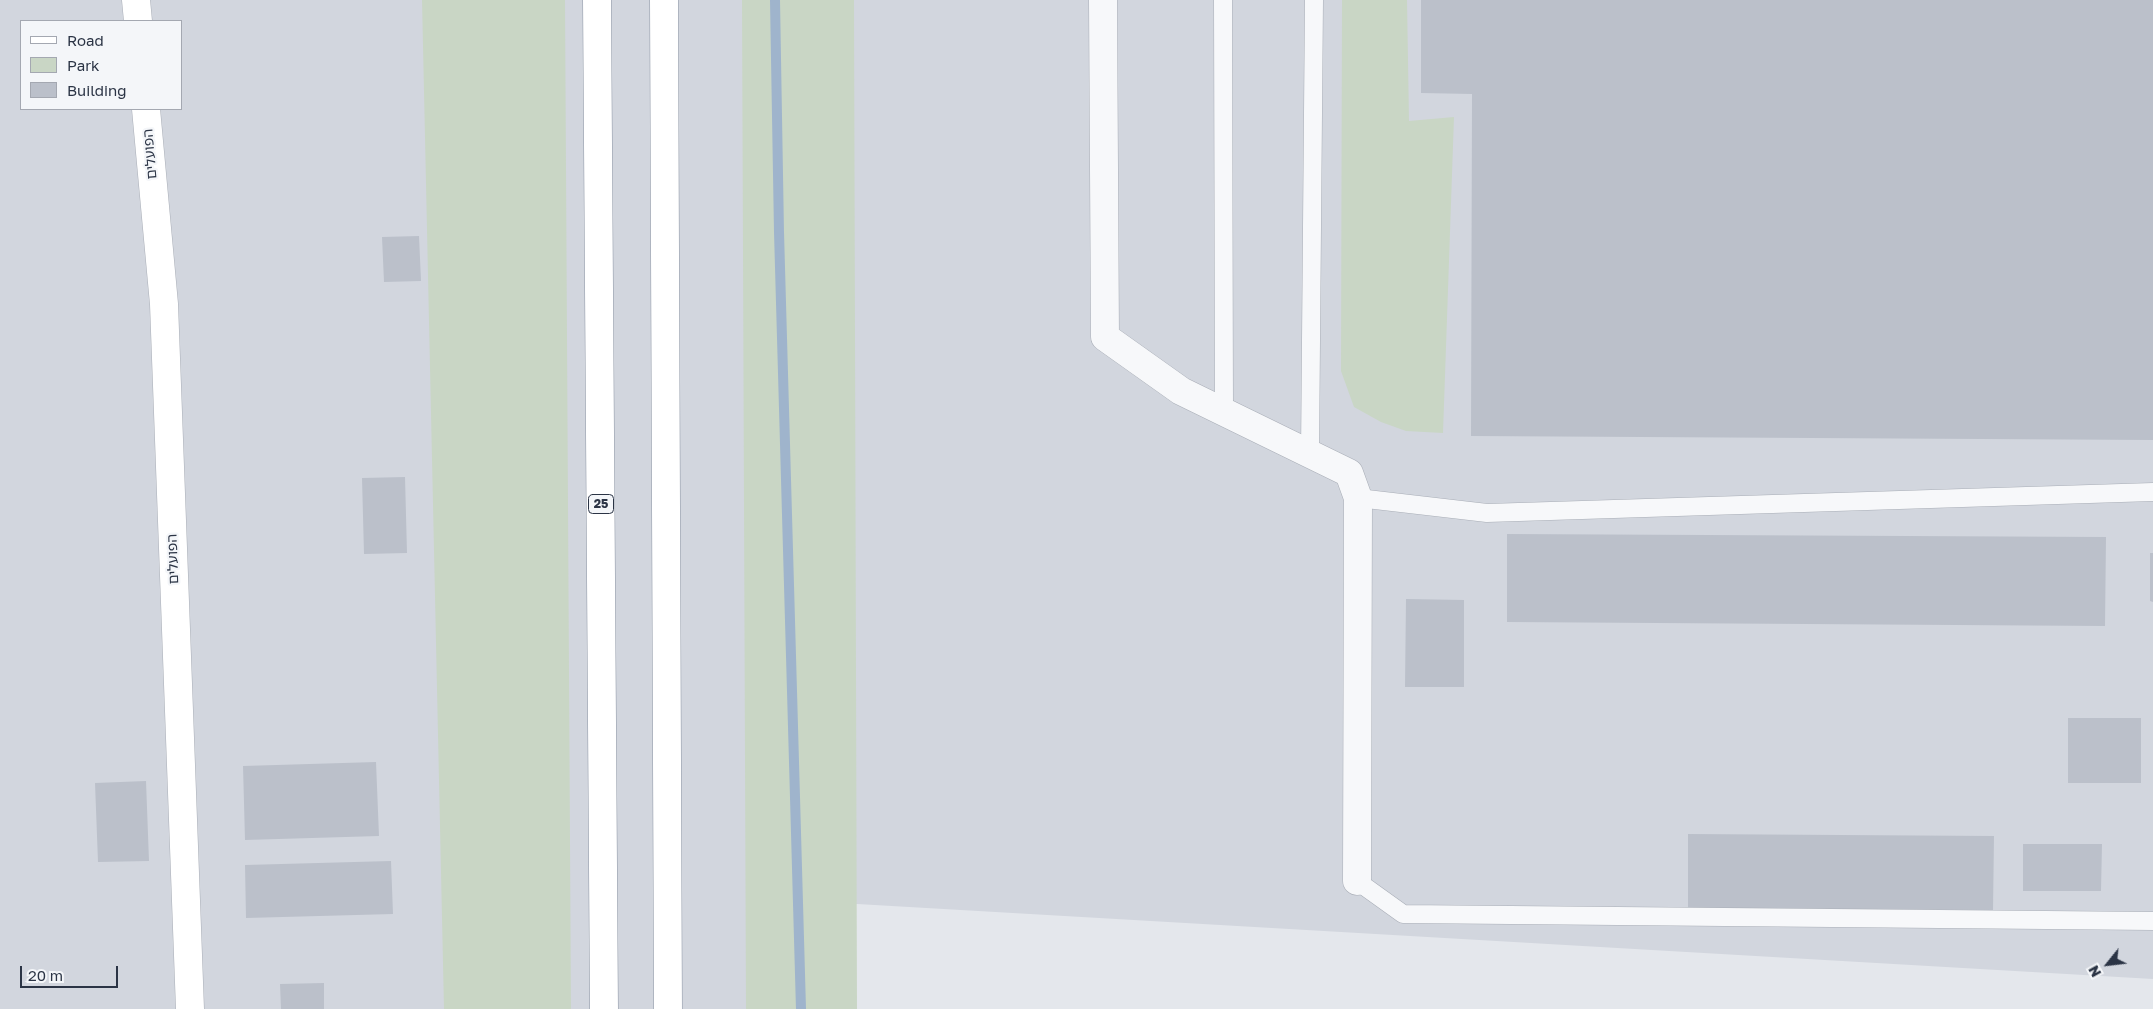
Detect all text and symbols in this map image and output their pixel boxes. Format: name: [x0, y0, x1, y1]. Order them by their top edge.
legend: [20, 20, 182, 110]
text: Road: [67, 31, 104, 49]
text: Park: [67, 56, 99, 74]
text: Building: [67, 81, 127, 99]
street label: הפועלים: [139, 128, 161, 180]
road number: 25: [588, 494, 614, 514]
street label: הפועלים: [164, 534, 182, 584]
north arrow: [2083, 939, 2133, 989]
scale bar: [22, 956, 120, 988]
text: N: [2084, 963, 2104, 980]
text: 20 m: [28, 966, 63, 984]

